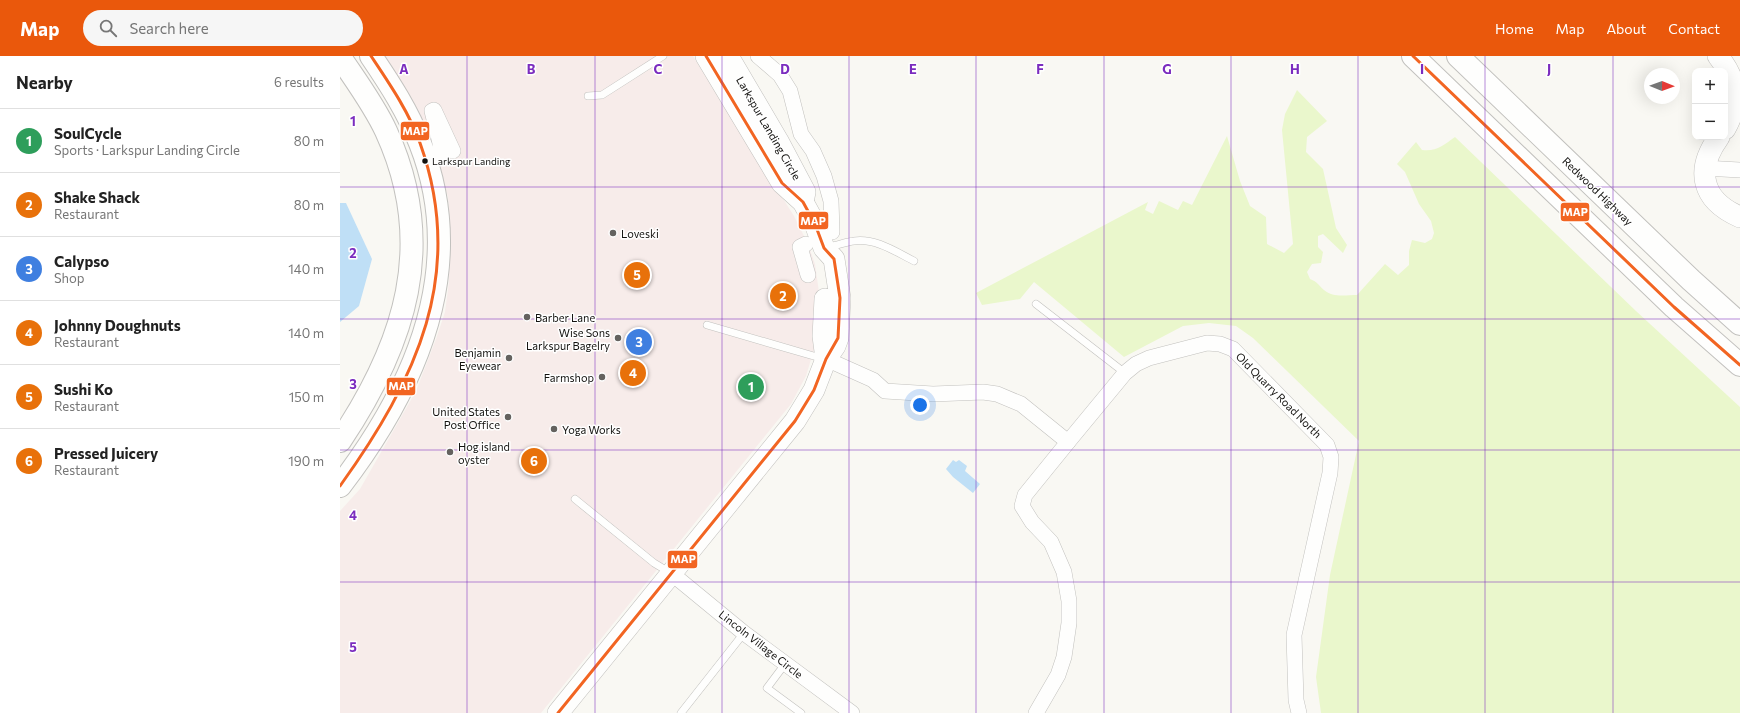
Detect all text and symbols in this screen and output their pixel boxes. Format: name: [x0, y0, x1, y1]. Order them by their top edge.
search box: [83, 10, 363, 46]
text: Map: [20, 17, 59, 40]
icon: search: [97, 17, 119, 39]
text: Search here: [129, 19, 209, 37]
text: Home: [1495, 20, 1534, 37]
text: Map: [1556, 20, 1584, 37]
text: About: [1606, 20, 1646, 37]
text: Contact: [1668, 20, 1720, 37]
text: A: [399, 61, 409, 77]
text: B: [527, 61, 536, 77]
text: C: [654, 61, 663, 77]
text: D: [780, 61, 790, 77]
text: E: [909, 61, 917, 77]
text: F: [1036, 61, 1044, 77]
text: G: [1162, 61, 1172, 77]
text: H: [1290, 61, 1300, 77]
text: I: [1420, 61, 1424, 77]
text: J: [1547, 61, 1551, 77]
north arrow: [1644, 68, 1680, 104]
map controls: [1692, 68, 1728, 140]
button: +: [1692, 68, 1728, 104]
text: Nearby: [16, 72, 73, 93]
text: 6 results: [274, 74, 324, 90]
street label: Larkspur Landing Circle: [734, 74, 804, 182]
button: −: [1692, 104, 1728, 140]
text: 1: [350, 113, 356, 129]
line badge: MAP: [400, 121, 430, 141]
text: SoulCycle: [54, 124, 122, 142]
text: MAP: [402, 124, 428, 137]
text: 1: [26, 133, 32, 149]
text: 80 m: [294, 133, 324, 149]
text: Sports · Larkspur Landing Circle: [54, 142, 240, 158]
street label: Redwood Highway: [1560, 154, 1636, 228]
place label: Larkspur Landing: [432, 155, 511, 167]
marker: Larkspur Landing: [420, 156, 430, 166]
text: Shake Shack: [54, 188, 140, 206]
text: 2: [25, 197, 33, 213]
text: 80 m: [294, 197, 324, 213]
line badge: MAP: [1560, 202, 1590, 222]
text: MAP: [1562, 205, 1588, 218]
text: Restaurant: [54, 206, 119, 222]
line badge: MAP: [798, 211, 829, 230]
text: MAP: [800, 214, 826, 227]
place label: Loveski: [621, 227, 659, 240]
marker: Loveski: [608, 228, 618, 238]
text: 2: [349, 245, 357, 261]
text: Calypso: [54, 252, 109, 270]
pin: 5: [624, 260, 650, 290]
text: 3: [25, 261, 33, 277]
text: 140 m: [288, 261, 324, 277]
text: Shop: [54, 270, 85, 286]
pin: 2: [770, 281, 796, 311]
place label: Barber Lane: [535, 311, 595, 324]
marker: Barber Lane: [522, 312, 532, 322]
text: Johnny Doughnuts: [54, 316, 181, 334]
text: 4: [25, 325, 33, 341]
text: 140 m: [288, 325, 324, 341]
place label: Wise Sons Larkspur Bagelry: [526, 326, 610, 352]
pin: 3: [626, 327, 652, 357]
marker: Wise Sons Larkspur Bagelry: [613, 333, 623, 343]
text: Restaurant: [54, 334, 119, 350]
place label: Benjamin Eyewear: [455, 346, 502, 372]
street label: Old Quarry Road North: [1234, 350, 1324, 440]
marker: Benjamin Eyewear: [504, 353, 514, 363]
pin: 4: [620, 358, 646, 388]
place label: Farmshop: [544, 371, 594, 384]
marker: Farmshop: [597, 372, 607, 382]
pin: 1: [738, 372, 764, 402]
text: 3: [349, 376, 357, 392]
line badge: MAP: [386, 377, 416, 396]
text: MAP: [388, 379, 414, 392]
text: Sushi Ko: [54, 380, 113, 398]
text: 5: [25, 389, 33, 405]
text: 150 m: [289, 389, 324, 405]
your location: [910, 395, 930, 415]
text: Restaurant: [54, 398, 119, 414]
place label: United States Post Office: [432, 405, 500, 431]
marker: United States Post Office: [503, 412, 513, 422]
place label: Yoga Works: [562, 423, 621, 436]
marker: Yoga Works: [549, 424, 559, 434]
place label: Hog island oyster: [458, 440, 510, 466]
text: Pressed Juicery: [54, 444, 158, 462]
pin: 6: [521, 446, 547, 476]
marker: Hog island oyster: [445, 447, 455, 457]
text: 6: [25, 453, 33, 469]
text: 190 m: [288, 453, 324, 469]
text: Restaurant: [54, 462, 119, 478]
text: 4: [349, 507, 357, 523]
line badge: MAP: [667, 550, 698, 569]
text: MAP: [670, 552, 696, 565]
street label: Lincoln Village Circle: [717, 607, 806, 681]
text: 5: [349, 639, 357, 655]

